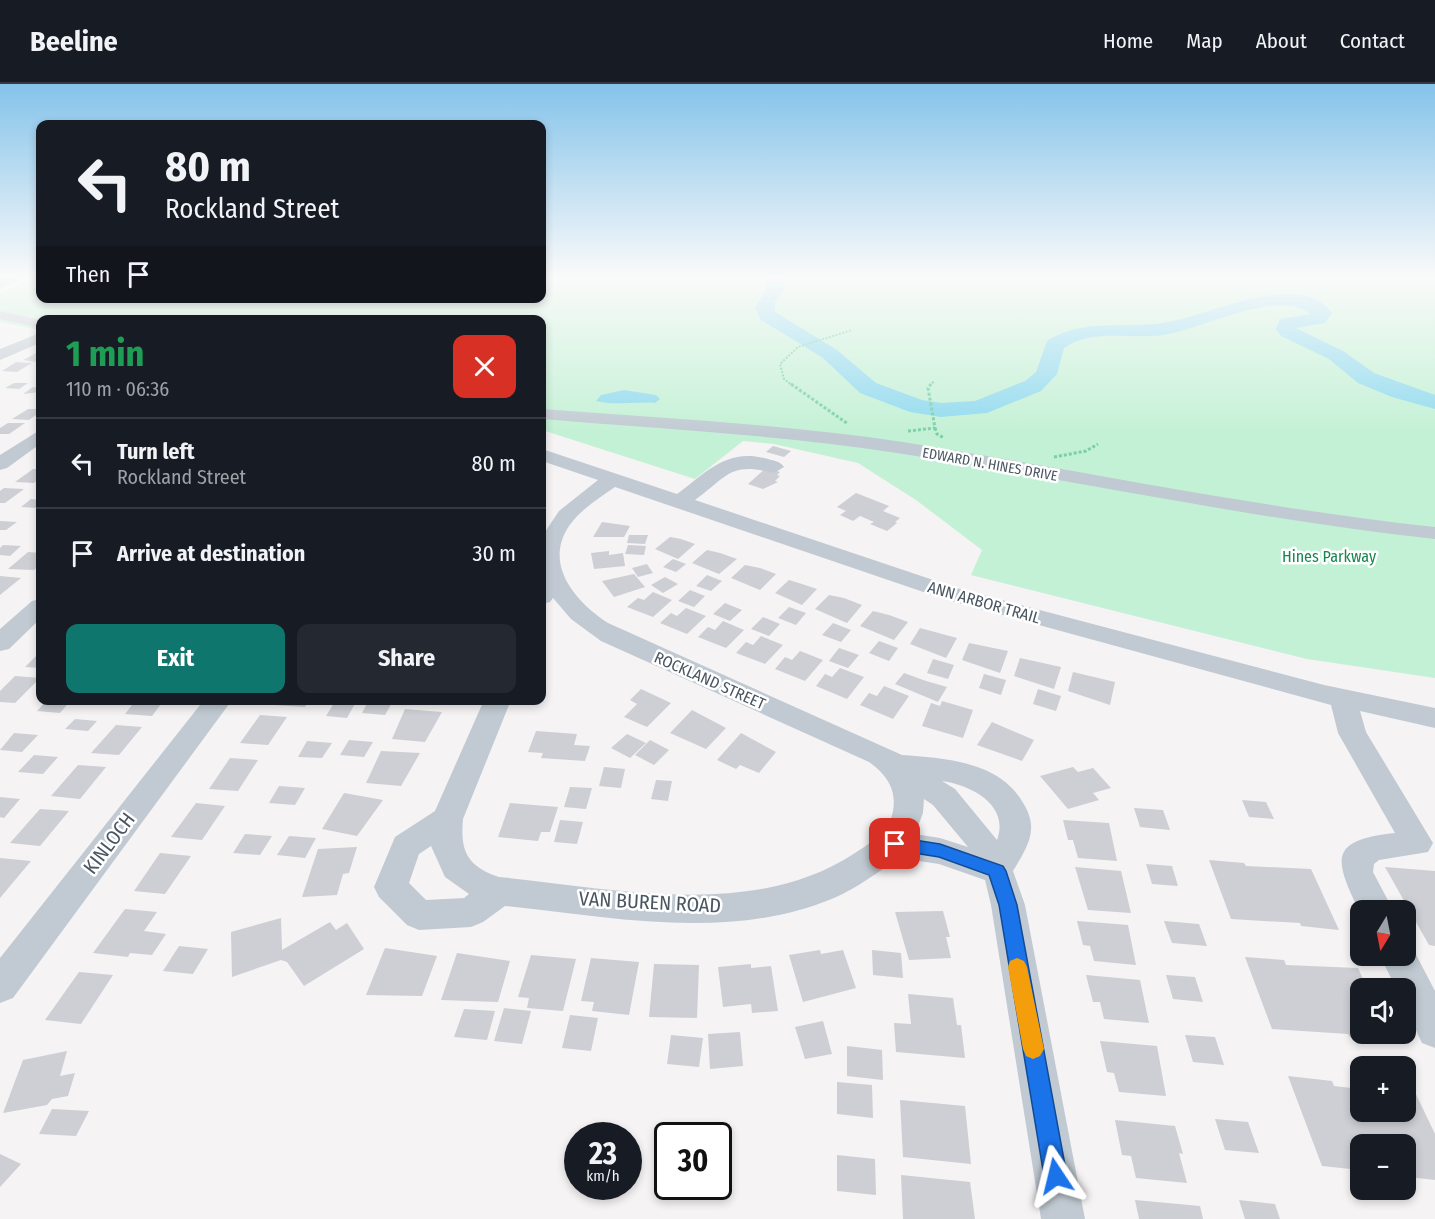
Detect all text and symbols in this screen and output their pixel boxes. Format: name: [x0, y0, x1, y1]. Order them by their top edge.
text: Beeline: [30, 25, 118, 58]
text: Home: [1103, 28, 1153, 54]
text: Map: [1186, 28, 1223, 54]
text: About: [1256, 28, 1307, 54]
text: Contact: [1340, 28, 1405, 54]
text: 80 m: [165, 142, 251, 192]
icon: left: [66, 144, 144, 222]
text: Rockland Street: [165, 193, 339, 225]
icon: arrive: [122, 258, 155, 291]
text: Then: [66, 261, 110, 288]
text: 1 min: [66, 332, 144, 376]
button: close: [453, 335, 516, 398]
text: 110 m · 06:36: [66, 377, 169, 401]
text: Turn left: [117, 438, 195, 465]
street label: EDWARD N. HINES DRIVE: [921, 444, 1059, 485]
icon: left: [66, 447, 99, 480]
text: 80 m: [471, 450, 516, 477]
text: Rockland Street: [117, 465, 246, 489]
icon: arrive: [66, 537, 99, 570]
text: Arrive at destination: [117, 540, 305, 567]
text: 30 m: [473, 540, 516, 567]
park label: Hines Parkway: [1282, 547, 1377, 566]
street label: ANN ARBOR TRAIL: [926, 577, 1042, 628]
button: Exit: [66, 624, 285, 693]
button: Share: [297, 624, 516, 693]
street label: ROCKLAND STREET: [651, 647, 769, 714]
street label: KINLOCH: [78, 808, 140, 878]
pin: [869, 818, 920, 869]
icon: arrive: [878, 827, 911, 860]
street label: VAN BUREN ROAD: [578, 886, 722, 918]
north arrow: [1350, 900, 1416, 966]
map controls: [1350, 900, 1416, 1200]
button: sound: [1350, 978, 1416, 1044]
button: +: [1350, 1056, 1416, 1122]
speed limit sign: 30: [654, 1122, 732, 1200]
button: −: [1350, 1134, 1416, 1200]
text: 23: [589, 1136, 617, 1172]
position arrow: [1024, 1144, 1088, 1208]
text: km/h: [586, 1167, 620, 1185]

